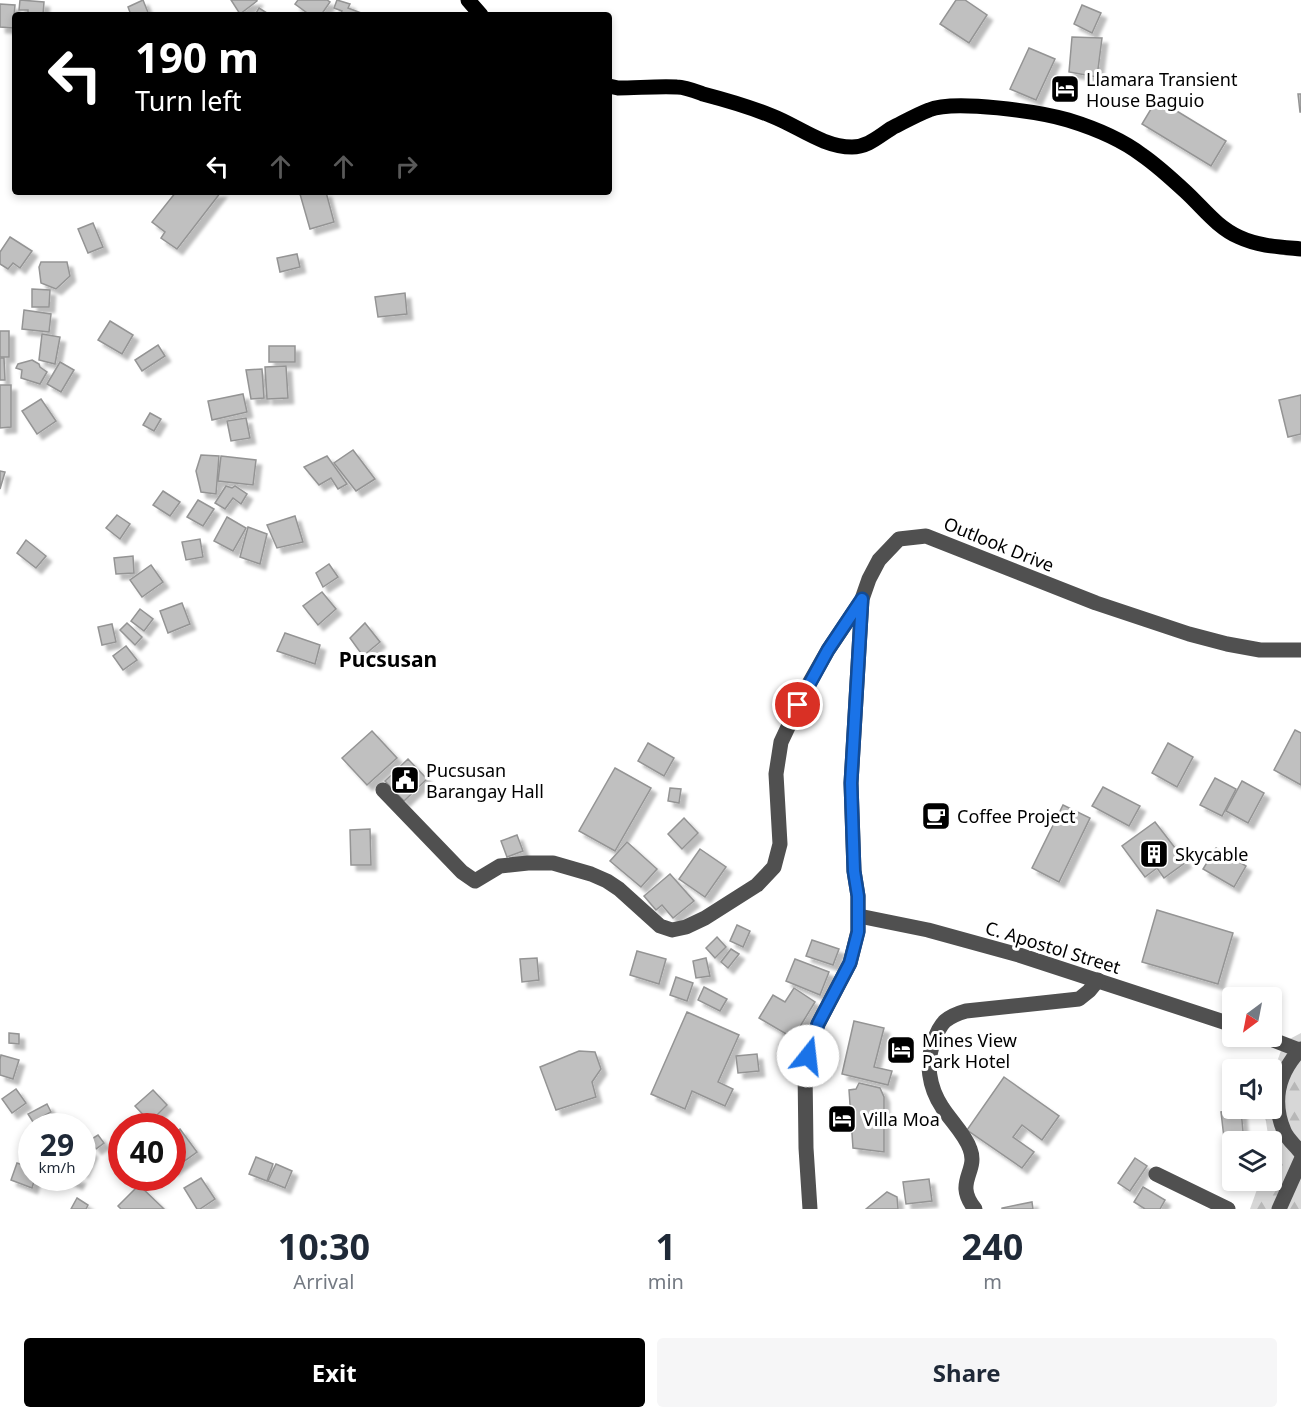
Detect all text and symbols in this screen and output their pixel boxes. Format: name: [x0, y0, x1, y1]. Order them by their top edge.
text: 190 m: [135, 28, 259, 85]
icon: left: [36, 36, 114, 114]
place label: Llamara Transient House Baguio: [1086, 67, 1238, 112]
hotel icon: Llamara Transient House Baguio: [1049, 73, 1081, 105]
text: Turn left: [135, 82, 241, 119]
icon: left: [201, 150, 234, 183]
icon: ahead: [264, 150, 297, 183]
icon: ahead: [327, 150, 360, 183]
icon: right: [390, 150, 423, 183]
street label: Outlook Drive: [940, 511, 1058, 577]
district label: Pucsusan: [339, 645, 437, 673]
pin: [772, 679, 823, 730]
icon: arrive: [781, 688, 814, 721]
place label: Pucsusan Barangay Hall: [426, 758, 544, 803]
public building icon: Pucsusan Barangay Hall: [389, 764, 421, 796]
cafe icon: Coffee Project: [920, 800, 952, 832]
place label: Coffee Project: [957, 804, 1076, 828]
building icon: Skycable: [1138, 838, 1170, 870]
place label: Skycable: [1175, 842, 1248, 866]
street label: C. Apostol Street: [983, 915, 1124, 979]
north arrow: [1222, 987, 1282, 1047]
map controls: [1222, 987, 1282, 1191]
position arrow: [776, 1024, 840, 1088]
place label: Mines View Park Hotel: [922, 1028, 1017, 1073]
hotel icon: Mines View Park Hotel: [885, 1034, 917, 1066]
button: sound: [1222, 1059, 1282, 1119]
hotel icon: Villa Moa: [826, 1103, 858, 1135]
place label: Villa Moa: [863, 1107, 940, 1131]
speed limit sign: 40: [108, 1113, 186, 1191]
text: 29: [40, 1124, 74, 1165]
button: layers: [1222, 1131, 1282, 1191]
text: km/h: [39, 1157, 75, 1177]
text: 10:30: [278, 1222, 370, 1271]
text: 1: [656, 1222, 676, 1271]
text: 240: [962, 1222, 1023, 1271]
text: Arrival: [293, 1268, 354, 1295]
text: min: [648, 1268, 684, 1295]
text: m: [983, 1268, 1002, 1295]
button: Exit: [24, 1338, 645, 1407]
button: Share: [657, 1338, 1277, 1407]

